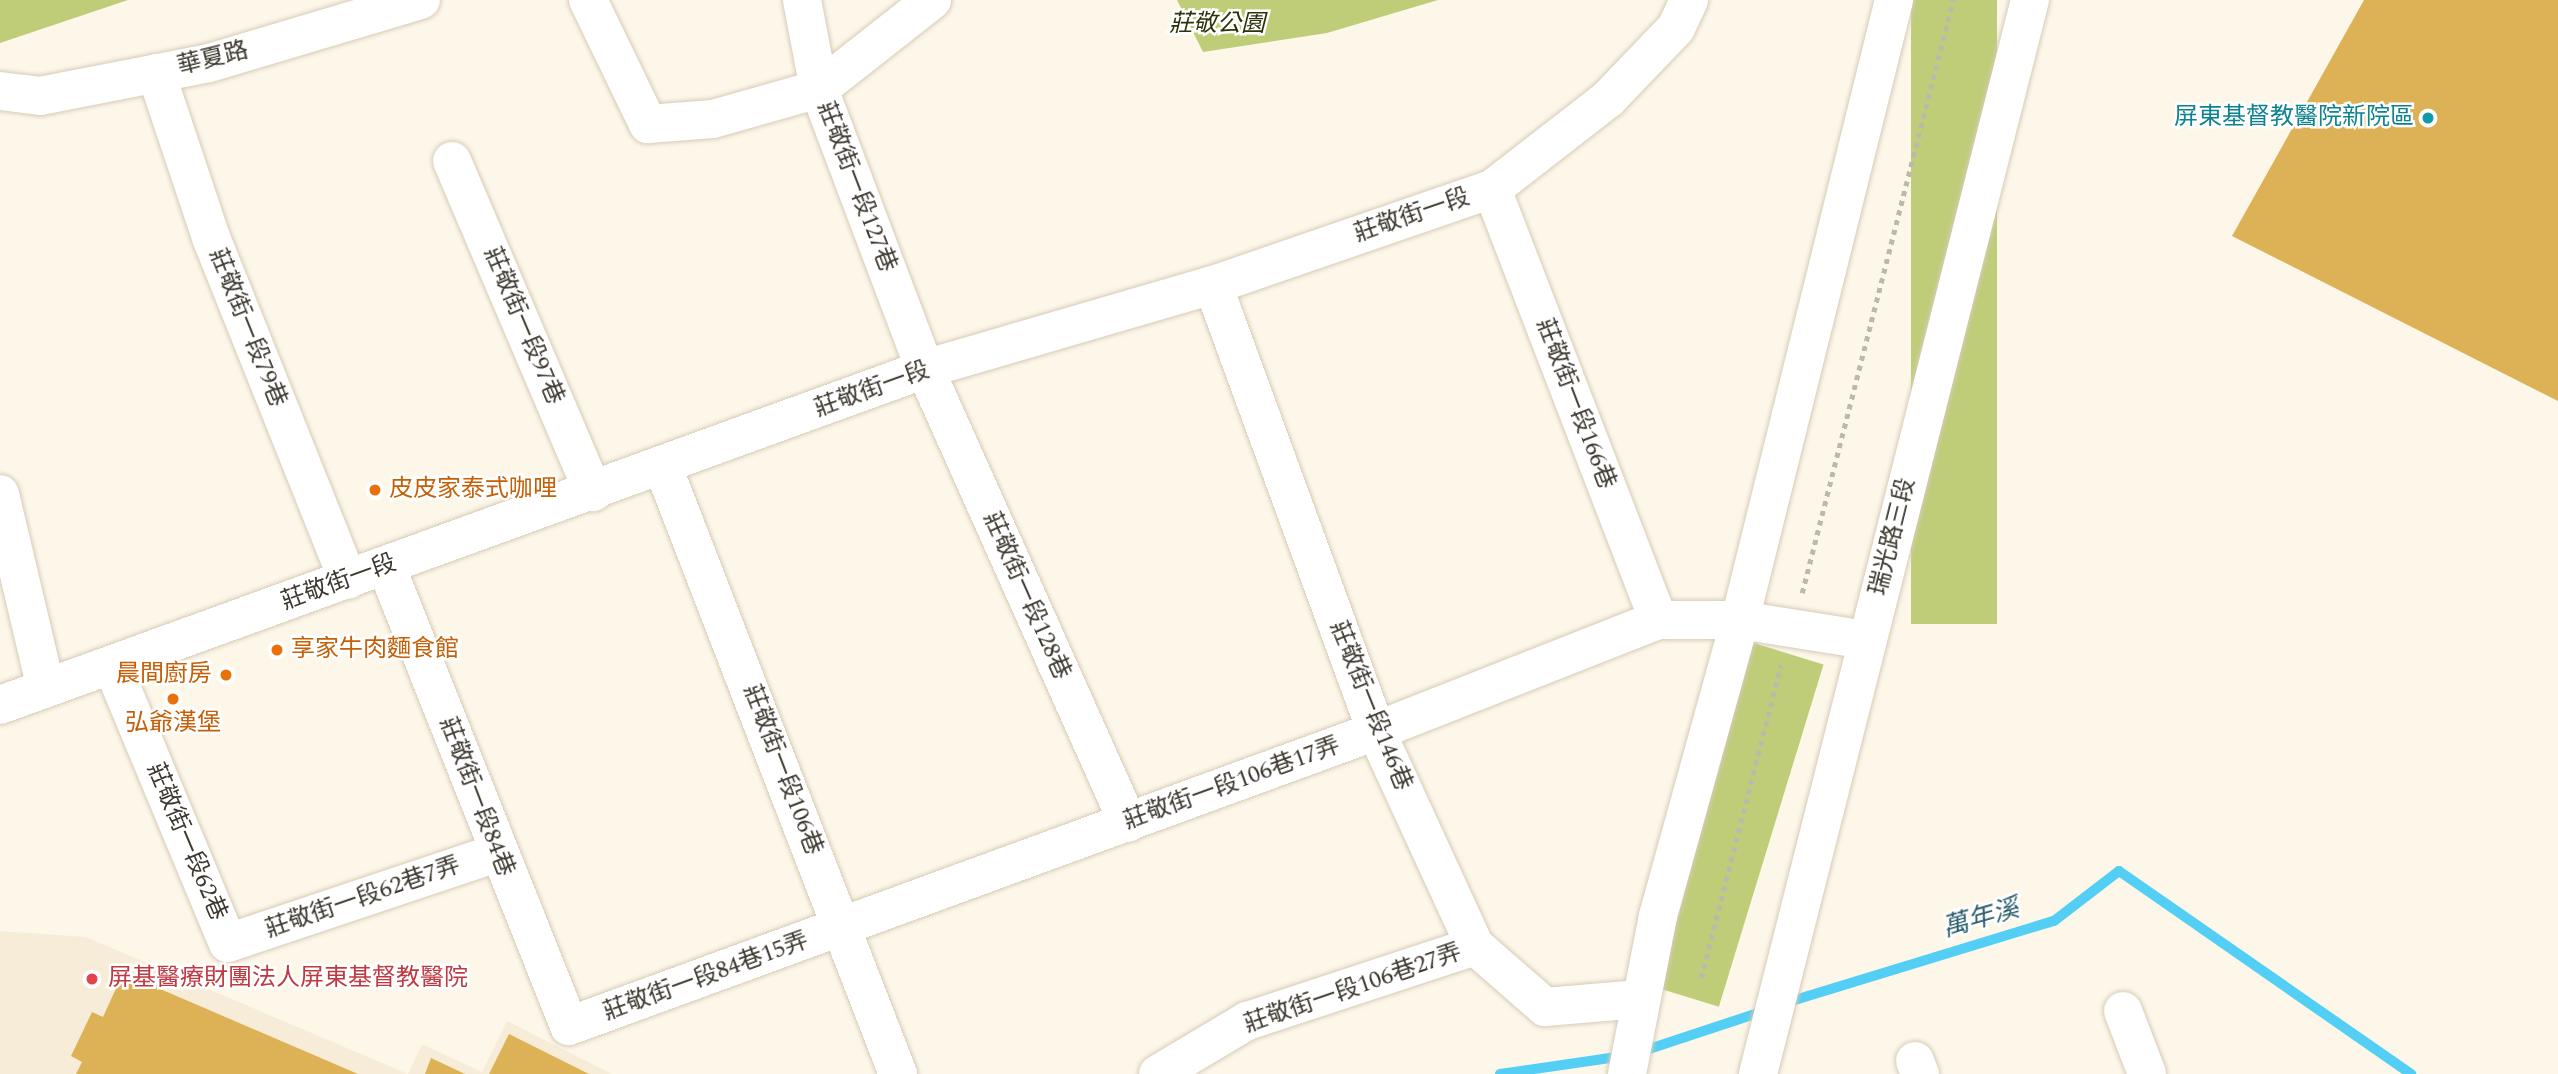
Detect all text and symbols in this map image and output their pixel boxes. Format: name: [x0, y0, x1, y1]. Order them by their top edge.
park label: 莊敬公園: [1169, 11, 1265, 39]
street label: 華夏路: [175, 36, 251, 82]
street label: 莊敬街一段127巷: [810, 98, 902, 276]
place label: 屏東基督教醫院新院區: [2174, 104, 2414, 132]
marker: 屏東基督教醫院新院區: [2420, 110, 2436, 126]
street label: 莊敬街一段: [1351, 183, 1473, 249]
street label: 莊敬街一段97巷: [477, 243, 569, 409]
street label: 莊敬街一段79巷: [202, 245, 292, 411]
street label: 莊敬街一段166巷: [1529, 315, 1621, 493]
street label: 莊敬街一段: [811, 356, 933, 424]
street label: 瑞光路三段: [1865, 475, 1921, 599]
place label: 皮皮家泰式咖哩: [389, 476, 557, 504]
marker: 皮皮家泰式咖哩: [367, 482, 383, 498]
street label: 莊敬街一段128巷: [976, 508, 1076, 684]
street label: 莊敬街一段: [278, 549, 400, 617]
street label: 莊敬街一段146巷: [1323, 617, 1417, 795]
place label: 享家牛肉麵食館: [291, 636, 459, 664]
marker: 享家牛肉麵食館: [269, 642, 285, 658]
place label: 晨間廚房: [116, 661, 212, 689]
marker: 晨間廚房: [218, 667, 234, 683]
street label: 莊敬街一段106巷: [736, 681, 828, 859]
marker: 弘爺漢堡: [165, 691, 181, 707]
place label: 弘爺漢堡: [125, 710, 221, 738]
street label: 莊敬街一段84巷: [432, 713, 520, 881]
street label: 莊敬街一段106巷17弄: [1120, 731, 1344, 837]
street label: 莊敬街一段62巷: [140, 759, 232, 925]
street label: 莊敬街一段62巷7弄: [262, 851, 464, 945]
water label: 萬年溪: [1939, 893, 2023, 945]
street label: 莊敬街一段84巷15弄: [600, 927, 812, 1027]
street label: 莊敬街一段106巷27弄: [1241, 938, 1465, 1040]
place label: 屏基醫療財團法人屏東基督教醫院: [108, 965, 468, 993]
marker: 屏基醫療財團法人屏東基督教醫院: [82, 969, 102, 989]

